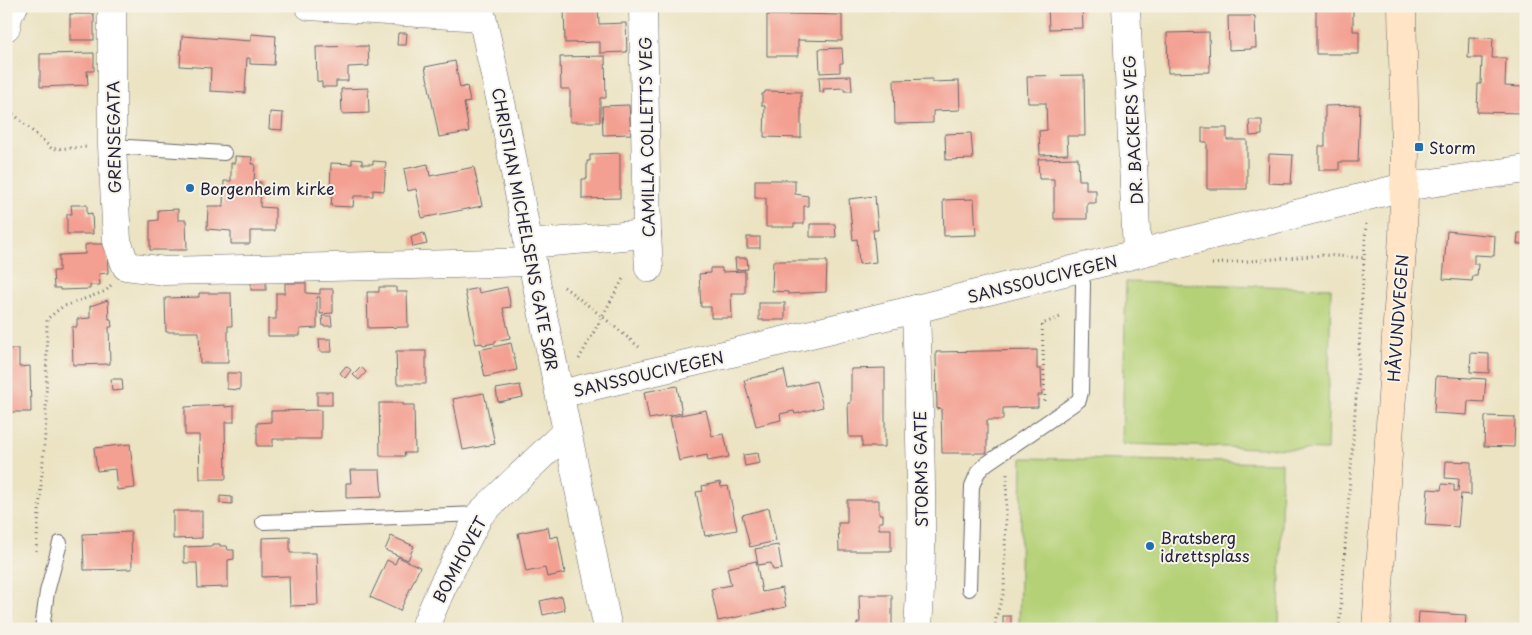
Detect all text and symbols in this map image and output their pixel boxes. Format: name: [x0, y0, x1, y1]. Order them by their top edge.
street label: CAMILLA COLLETTS VEG: [632, 36, 660, 238]
street label: DR. BACKERS VEG: [1116, 55, 1148, 205]
street label: GRENSEGATA: [100, 80, 126, 194]
street label: CHRISTIAN MICHELSENS GATE SØR: [487, 85, 565, 373]
place label: Storm: [1429, 135, 1476, 159]
marker: Storm: [1413, 141, 1425, 153]
place label: Borgenheim kirke: [200, 176, 335, 200]
marker: Borgenheim kirke: [184, 182, 196, 194]
street label: SANSSOUCIVEGEN: [964, 248, 1120, 308]
street label: HÅVUNDVEGEN: [1381, 253, 1413, 383]
street label: SANSSOUCIVEGEN: [570, 344, 726, 402]
street label: STORMS GATE: [907, 410, 933, 528]
street label: BOMHOVET: [426, 511, 492, 607]
place label: Bratsberg idrettsplass: [1160, 525, 1249, 567]
marker: Bratsberg idrettsplass: [1144, 540, 1156, 552]

